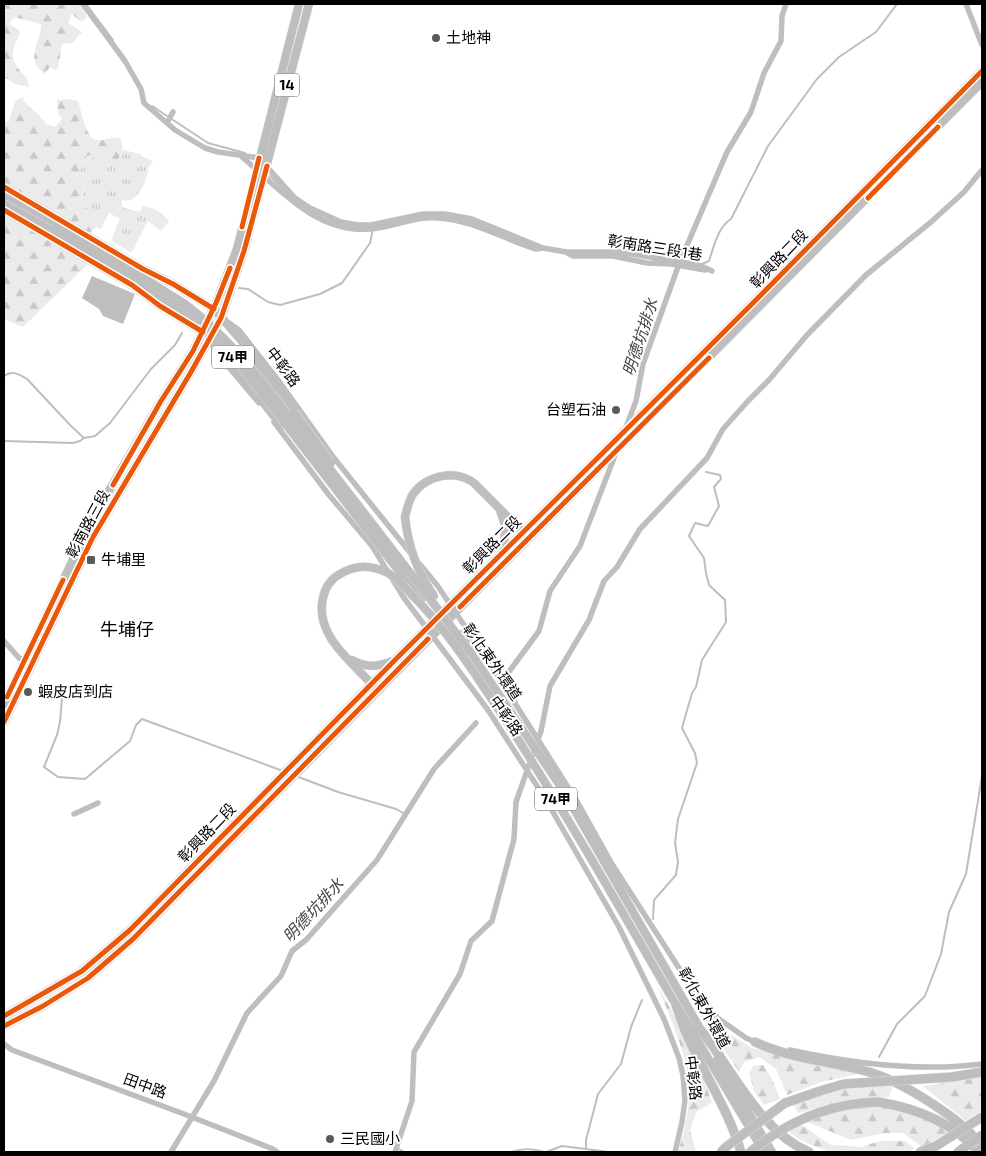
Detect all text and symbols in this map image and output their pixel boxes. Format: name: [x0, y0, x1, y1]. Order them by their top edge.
place label: 土地神: [446, 28, 491, 46]
marker: 土地神: [430, 32, 442, 44]
road number: 14: [274, 74, 300, 96]
street label: 彰興路二段: [746, 225, 811, 292]
street label: 彰南路三段1巷: [606, 231, 704, 263]
water label: 明德坑排水: [618, 295, 661, 378]
street label: 中彰路: [263, 343, 305, 390]
road number: 74甲: [212, 346, 254, 368]
place label: 台塑石油: [546, 400, 606, 418]
marker: 台塑石油: [610, 404, 622, 416]
street label: 彰南路三段: [62, 486, 113, 561]
street label: 彰興路二段: [458, 511, 524, 577]
place label: 牛埔里: [101, 550, 146, 568]
marker: 牛埔里: [85, 554, 97, 566]
district label: 牛埔仔: [100, 618, 154, 640]
street label: 彰化東外環道: [460, 619, 526, 703]
place label: 蝦皮店到店: [38, 682, 113, 700]
marker: 蝦皮店到店: [22, 686, 34, 698]
street label: 中彰路: [487, 692, 527, 739]
road number: 74甲: [535, 788, 577, 811]
street label: 彰興路二段: [174, 799, 239, 866]
water label: 明德坑排水: [278, 873, 348, 945]
street label: 彰化東外環道: [675, 964, 735, 1051]
street label: 中彰路: [682, 1054, 706, 1101]
street label: 田中路: [121, 1069, 170, 1101]
place label: 三民國小: [340, 1129, 400, 1147]
marker: 三民國小: [324, 1133, 336, 1145]

